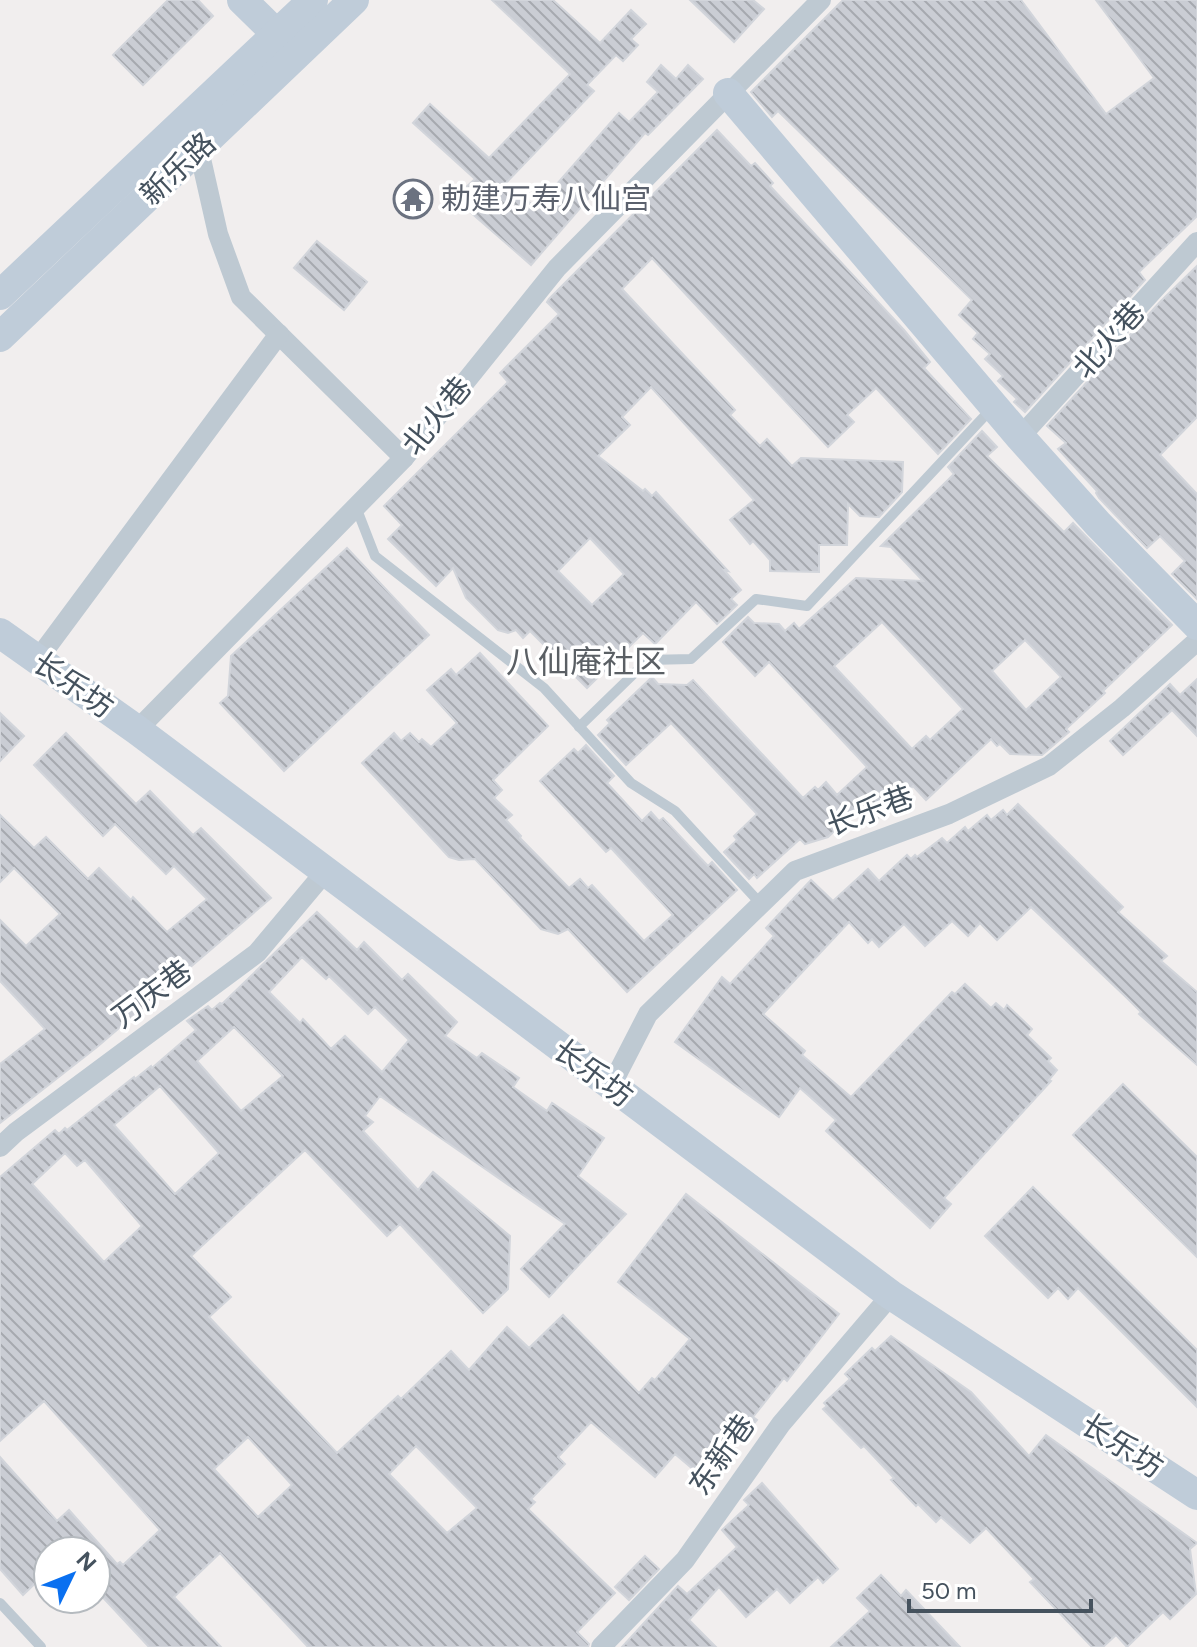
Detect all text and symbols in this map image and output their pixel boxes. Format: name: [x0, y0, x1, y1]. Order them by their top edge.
street label: 新乐路: [132, 124, 223, 213]
temple icon: 勅建万寿八仙宫: [392, 178, 434, 220]
place label: 勅建万寿八仙宫: [441, 180, 651, 217]
street label: 北火巷: [1065, 294, 1152, 385]
street label: 北火巷: [394, 369, 479, 462]
district label: 八仙庵社区: [506, 643, 666, 681]
street label: 长乐坊: [26, 644, 121, 726]
street label: 长乐巷: [821, 778, 918, 843]
street label: 万庆巷: [105, 952, 199, 1035]
street label: 长乐坊: [546, 1031, 640, 1114]
street label: 长乐坊: [1074, 1406, 1170, 1486]
street label: 东新巷: [681, 1407, 763, 1502]
north arrow: [32, 1535, 112, 1615]
text: N: [71, 1546, 102, 1577]
scale bar: [909, 1563, 1091, 1613]
text: 50 m: [921, 1576, 977, 1605]

